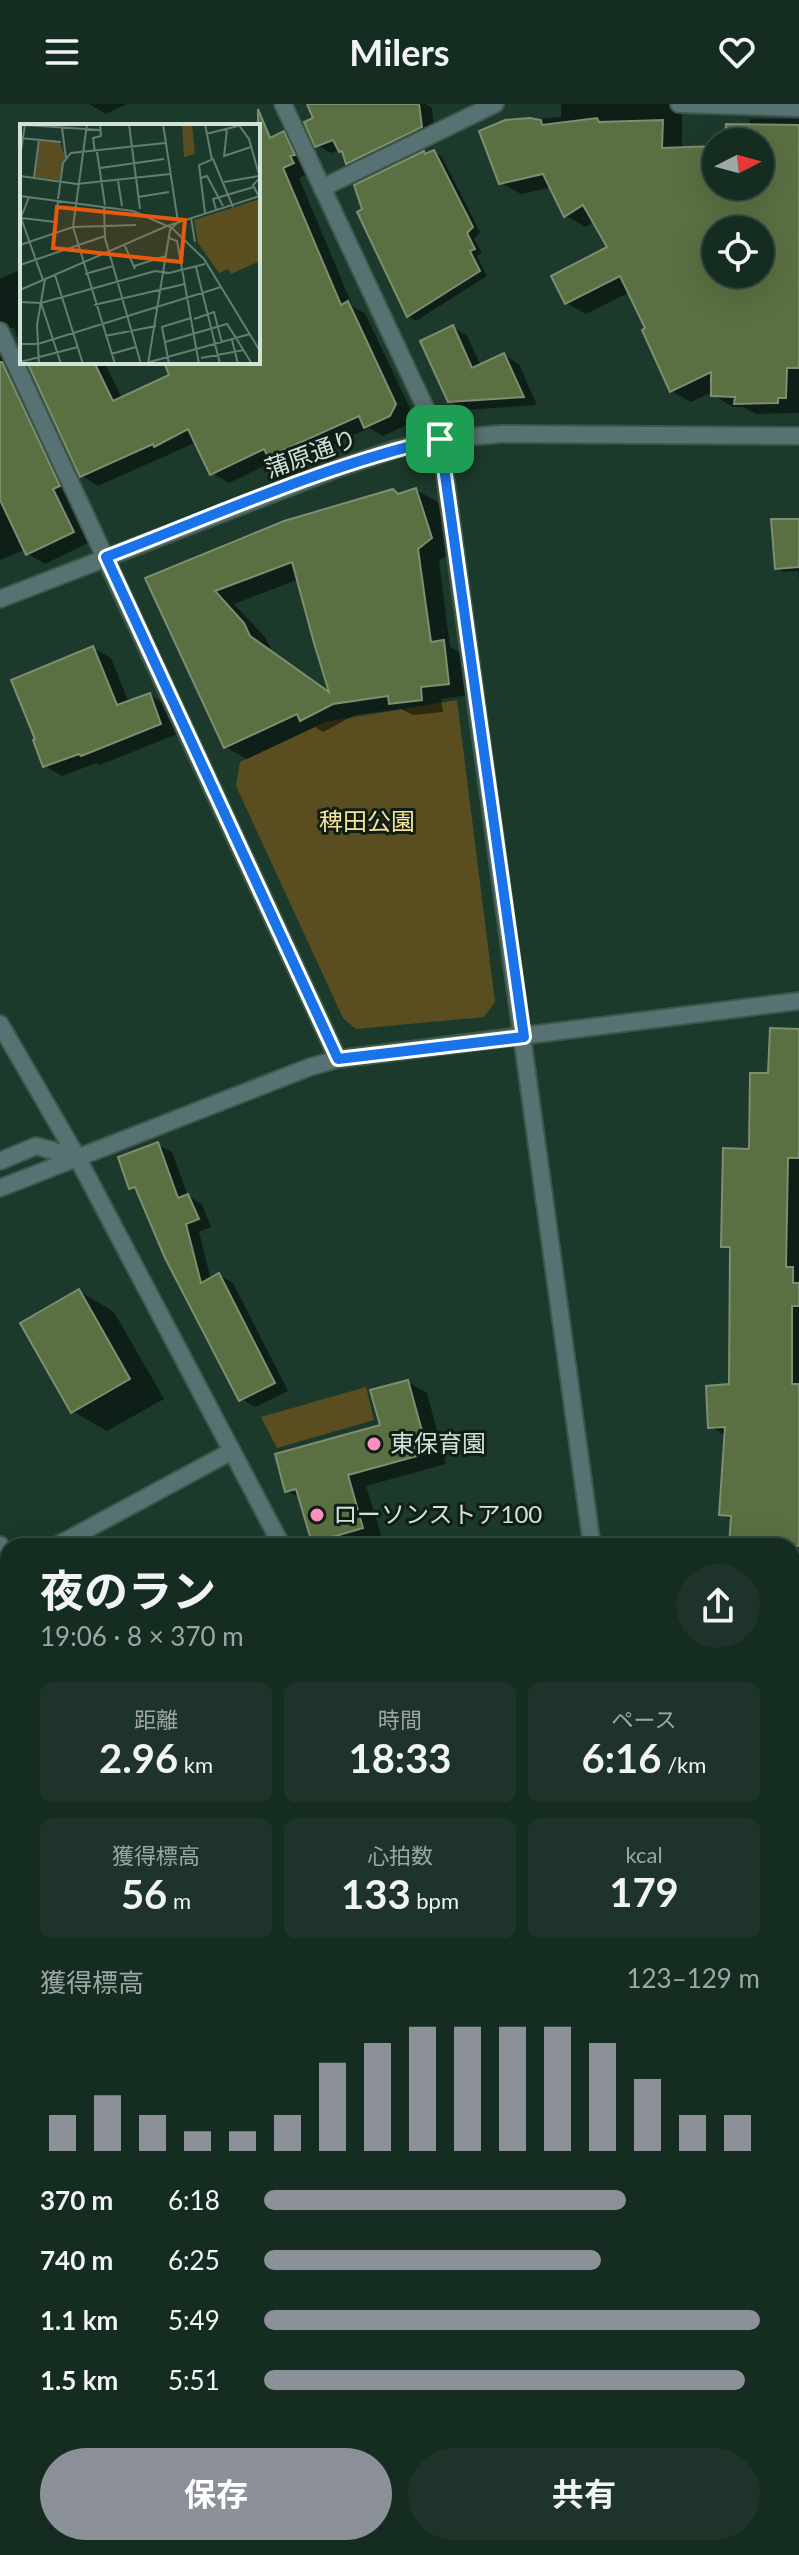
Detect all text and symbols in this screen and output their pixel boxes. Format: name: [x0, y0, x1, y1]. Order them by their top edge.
icon: menu: [40, 30, 84, 74]
text: Milers: [349, 30, 450, 74]
icon: heart: [715, 30, 759, 74]
inset map: [20, 124, 260, 364]
north arrow: [702, 128, 774, 200]
map controls: [702, 128, 774, 288]
button: locate: [702, 216, 774, 288]
pin: [406, 405, 474, 473]
icon: arrive: [418, 417, 462, 461]
street label: 蒲原通り: [260, 423, 361, 483]
park label: 稗田公園: [319, 806, 415, 835]
place label: 東保育園: [390, 1428, 486, 1457]
marker: 東保育園: [365, 1435, 383, 1453]
place label: ローソンストア100: [333, 1499, 542, 1528]
marker: ローソンストア100: [308, 1506, 326, 1524]
text: 夜のラン: [40, 1564, 216, 1616]
button: share: [676, 1564, 760, 1648]
text: 19:06 · 8 × 370 m: [40, 1620, 244, 1652]
text: 距離: [134, 1706, 178, 1733]
text: 時間: [378, 1706, 422, 1733]
text: ペース: [612, 1706, 676, 1733]
text: 2.96: [99, 1734, 178, 1782]
text: 18:33: [348, 1734, 452, 1782]
text: 6:16: [582, 1734, 662, 1782]
text: km: [178, 1751, 213, 1778]
text: /km: [662, 1751, 706, 1778]
text: kcal: [625, 1841, 663, 1868]
text: 獲得標高: [112, 1842, 200, 1869]
text: 心拍数: [367, 1842, 433, 1869]
text: 179: [609, 1868, 679, 1916]
text: 56: [121, 1870, 167, 1918]
text: 133: [341, 1870, 411, 1918]
text: m: [167, 1887, 191, 1914]
text: bpm: [411, 1887, 459, 1914]
text: 123–129 m: [626, 1962, 760, 1994]
text: 獲得標高: [40, 1966, 144, 1998]
text: 370 m: [40, 2184, 113, 2216]
text: 6:18: [168, 2184, 220, 2216]
text: 740 m: [40, 2244, 113, 2276]
text: 6:25: [168, 2244, 220, 2276]
text: 1.1 km: [40, 2304, 118, 2336]
text: 5:49: [168, 2304, 220, 2336]
text: 1.5 km: [40, 2364, 118, 2396]
text: 5:51: [168, 2364, 220, 2396]
button: 保存: [40, 2448, 392, 2540]
button: 共有: [408, 2448, 760, 2540]

